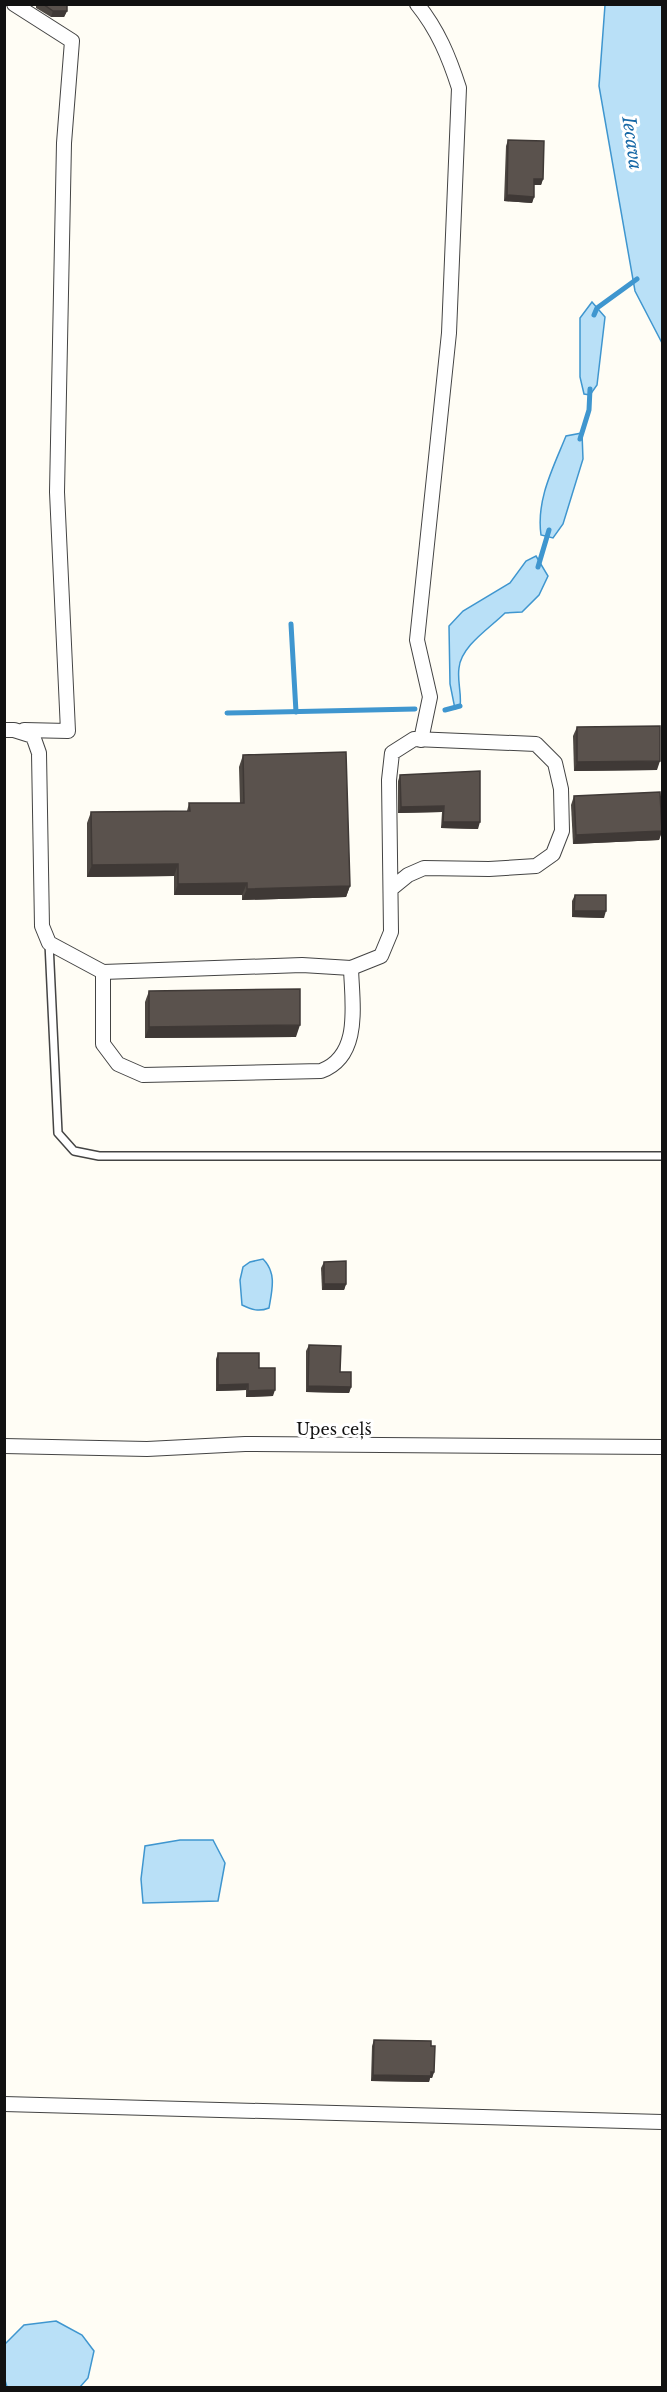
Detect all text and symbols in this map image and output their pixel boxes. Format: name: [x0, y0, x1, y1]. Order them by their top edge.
water label: Iecava: [617, 114, 647, 171]
street label: Upes ceļš: [296, 1419, 372, 1440]

